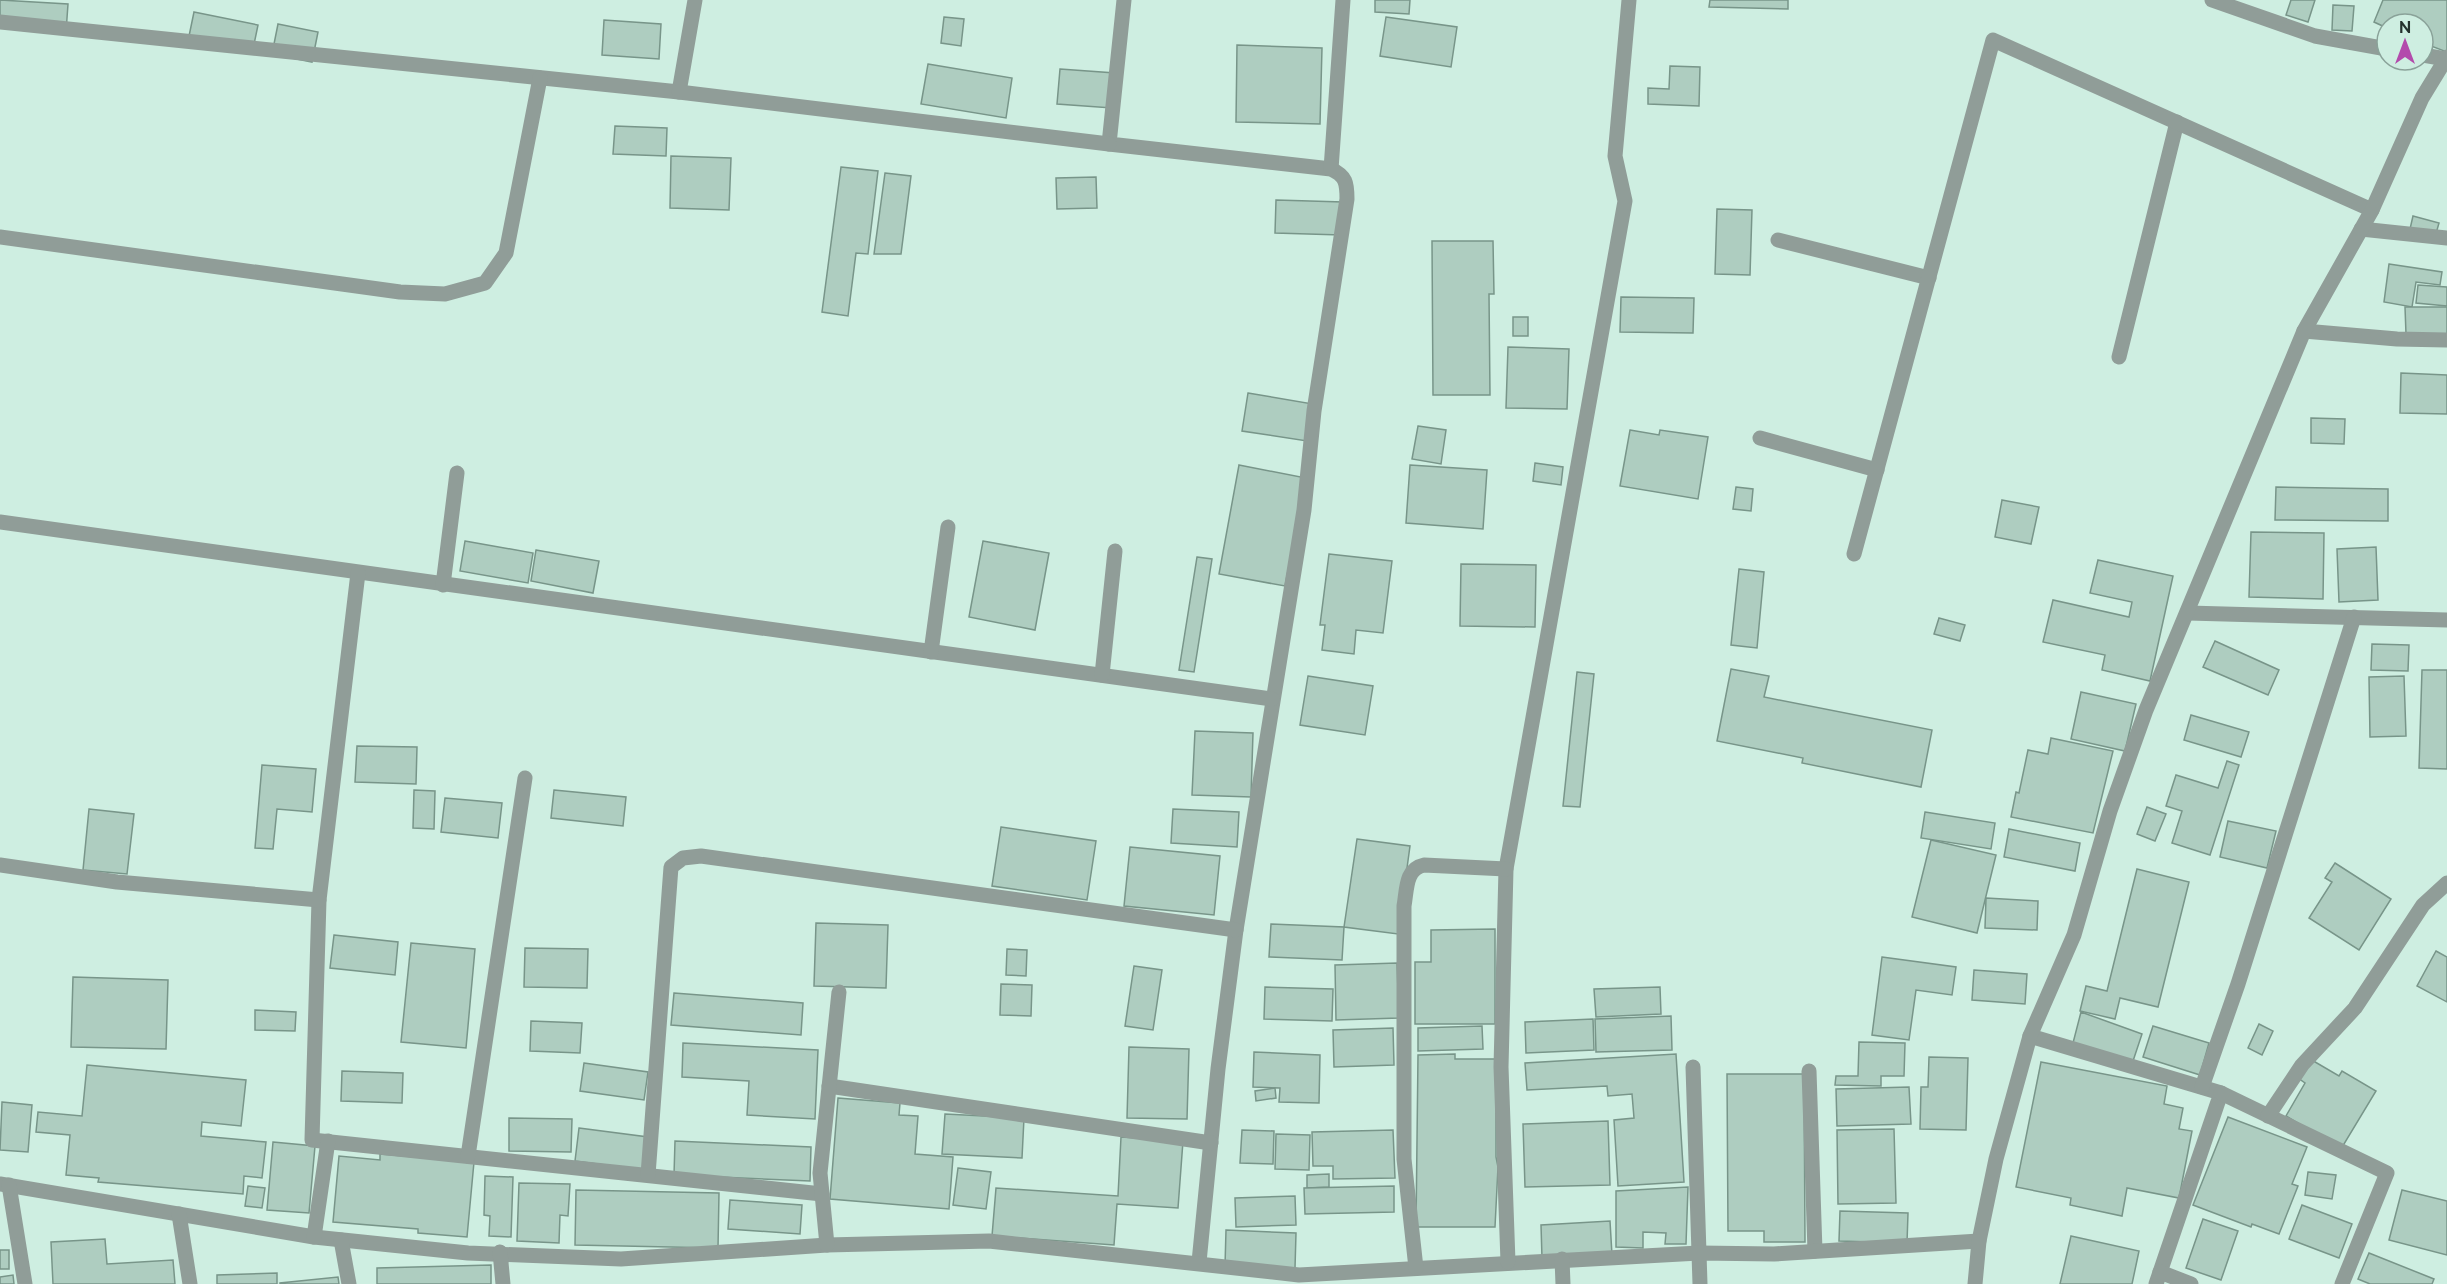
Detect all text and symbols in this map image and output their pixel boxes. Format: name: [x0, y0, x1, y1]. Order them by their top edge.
north arrow: [2375, 12, 2435, 72]
text: N: [2399, 18, 2411, 37]

